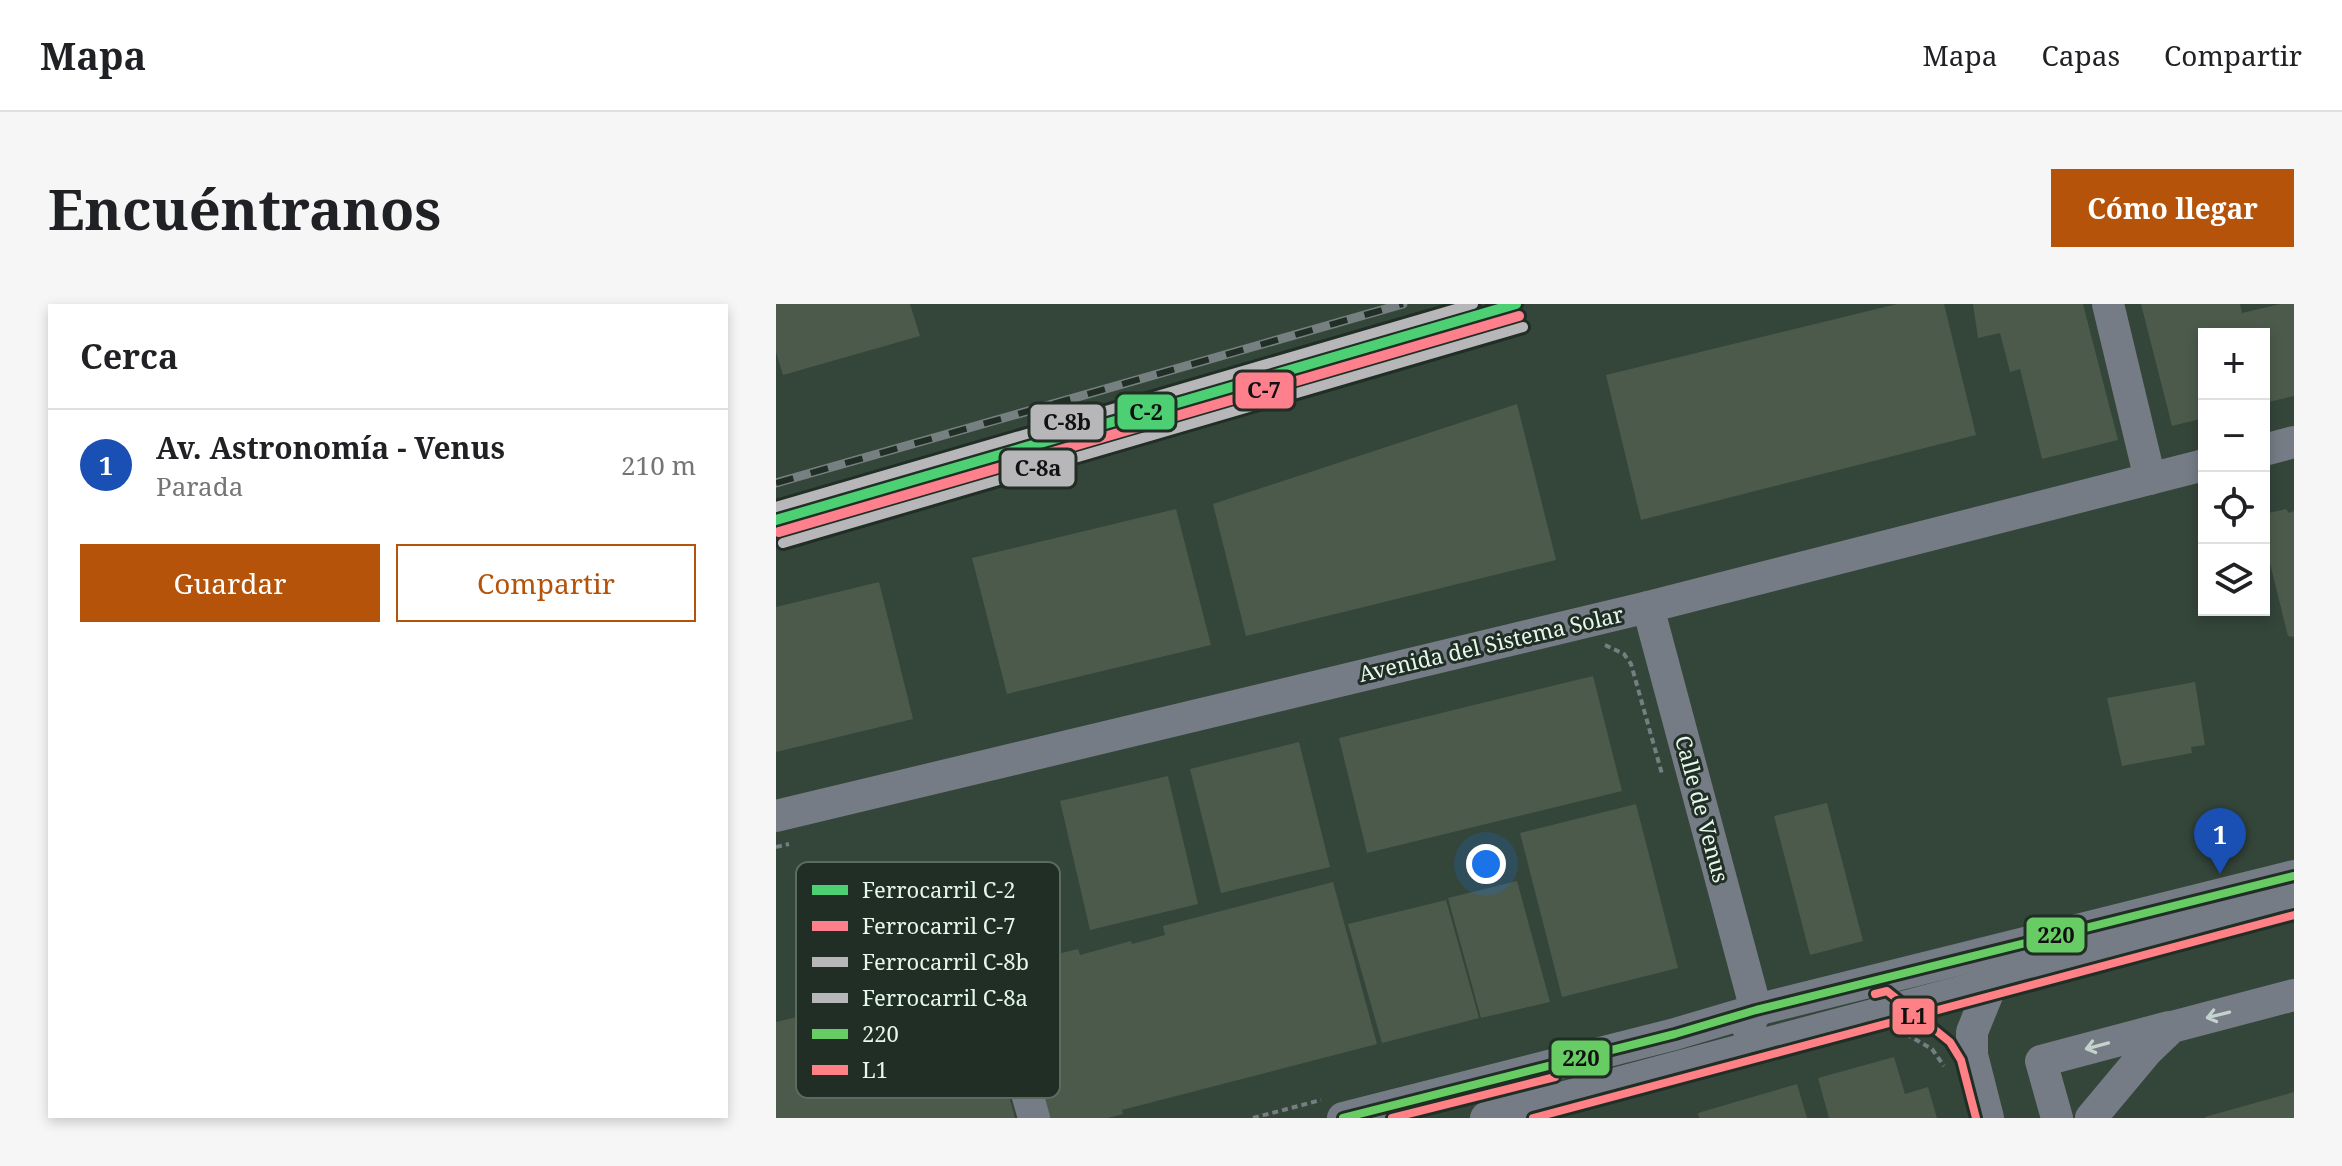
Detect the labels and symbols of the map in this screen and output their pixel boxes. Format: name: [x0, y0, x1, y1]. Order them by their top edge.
line badge: C-7: [1234, 371, 1295, 410]
text: C-7: [1247, 374, 1281, 404]
line badge: C-2: [1116, 393, 1176, 431]
text: C-2: [1129, 396, 1163, 426]
line badge: C-8b: [1029, 403, 1105, 441]
text: C-8b: [1043, 406, 1091, 436]
line badge: C-8a: [1000, 449, 1076, 488]
text: C-8a: [1014, 452, 1062, 482]
street label: Avenida del Sistema Solar: [1355, 598, 1627, 688]
street label: Calle de Venus: [1669, 732, 1737, 886]
pin: 1: [2194, 808, 2246, 874]
your location: [1466, 844, 1506, 884]
legend: [796, 862, 1060, 1098]
text: Ferrocarril C-2: [862, 874, 1015, 904]
text: Ferrocarril C-7: [862, 910, 1015, 940]
line badge: 220: [2025, 916, 2086, 954]
text: 220: [2037, 919, 2075, 949]
text: Ferrocarril C-8b: [862, 946, 1029, 976]
text: Ferrocarril C-8a: [862, 982, 1028, 1012]
line badge: L1: [1891, 997, 1936, 1036]
text: L1: [1901, 1000, 1927, 1030]
one-way arrow: [2206, 1008, 2232, 1023]
text: 220: [862, 1018, 899, 1048]
line badge: 220: [1550, 1039, 1611, 1077]
one-way arrow: [2084, 1040, 2110, 1055]
text: 220: [1562, 1042, 1600, 1072]
text: L1: [862, 1054, 888, 1084]

